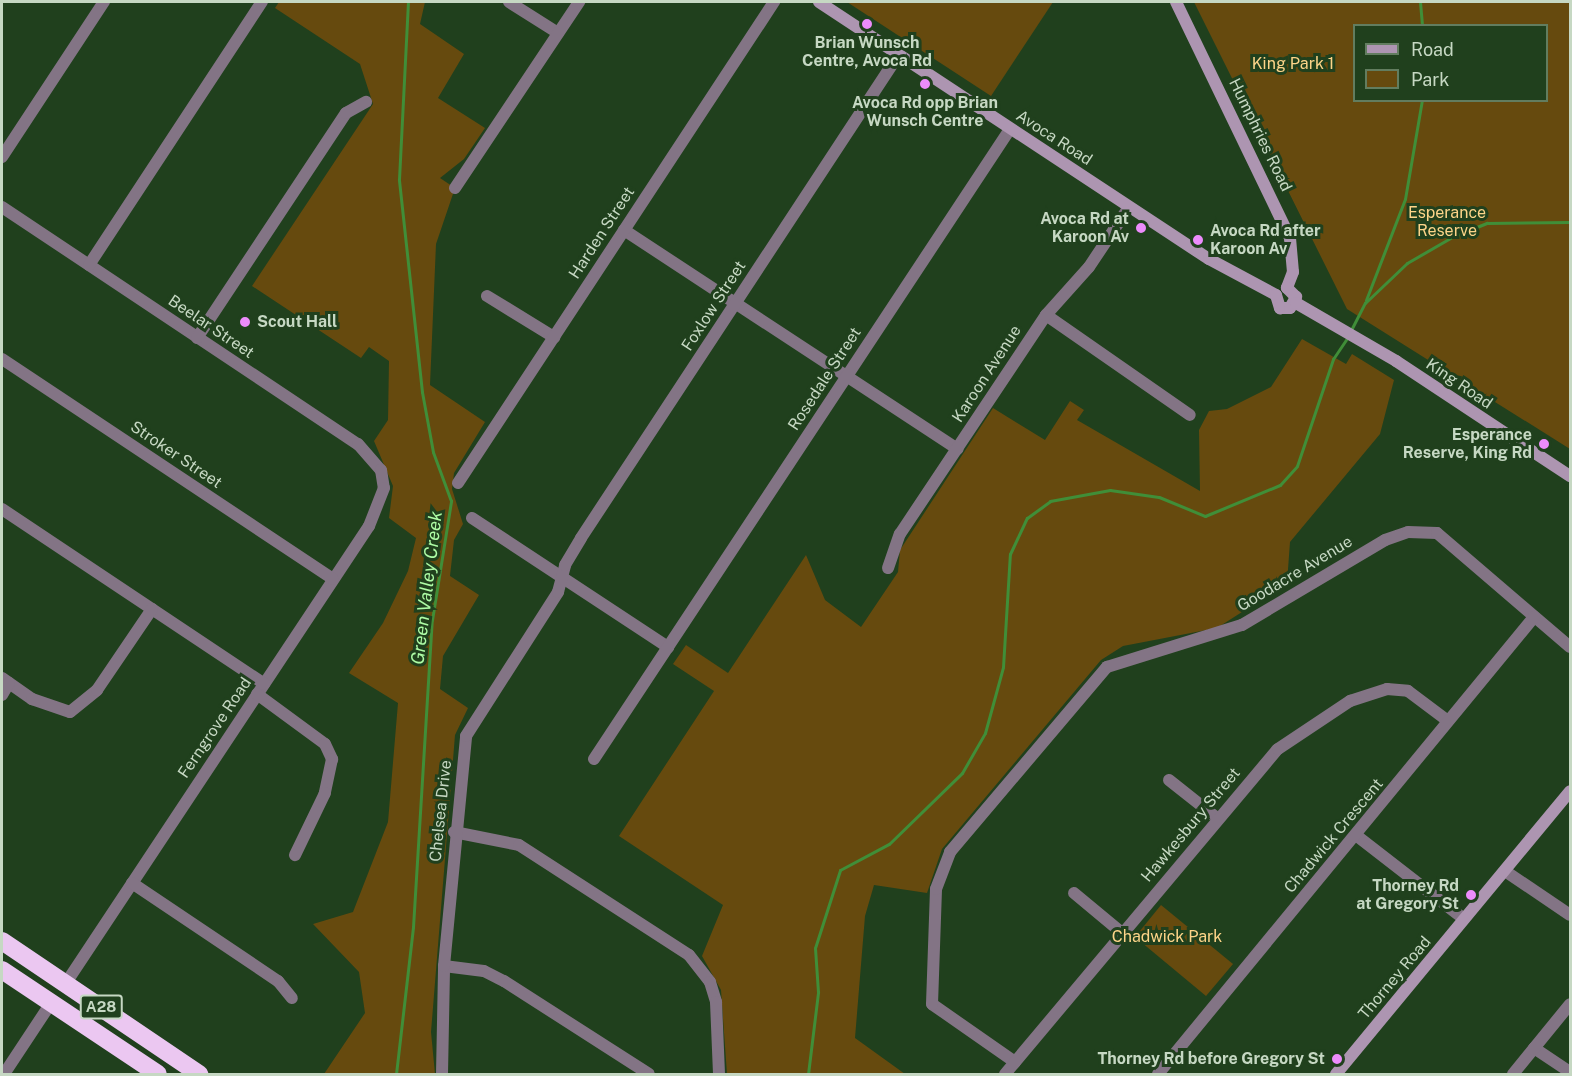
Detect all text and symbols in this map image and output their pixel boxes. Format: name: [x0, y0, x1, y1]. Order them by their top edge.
marker: Brian Wunsch Centre, Avoca Rd: [860, 17, 874, 31]
legend: [1353, 24, 1548, 102]
place label: Brian Wunsch Centre, Avoca Rd: [802, 33, 932, 71]
text: Road: [1411, 39, 1454, 60]
park label: King Park 1: [1252, 54, 1334, 74]
text: Park: [1411, 69, 1449, 90]
street label: Humphries Road: [1224, 75, 1296, 195]
marker: Avoca Rd opp Brian Wunsch Centre: [918, 77, 932, 91]
place label: Avoca Rd opp Brian Wunsch Centre: [852, 93, 998, 131]
street label: Avoca Road: [1012, 106, 1096, 170]
street label: Harden Street: [565, 183, 639, 283]
park label: Esperance Reserve: [1408, 203, 1486, 241]
place label: Avoca Rd at Karoon Av: [1040, 209, 1129, 247]
marker: Avoca Rd at Karoon Av: [1134, 221, 1148, 235]
place label: Avoca Rd after Karoon Av: [1210, 221, 1321, 259]
marker: Avoca Rd after Karoon Av: [1191, 233, 1205, 247]
street label: Foxlow Street: [678, 257, 750, 355]
street label: Beelar Street: [164, 291, 258, 363]
place label: Scout Hall: [257, 312, 337, 332]
marker: Scout Hall: [238, 315, 252, 329]
street label: Karoon Avenue: [948, 322, 1026, 426]
street label: Rosedale Street: [784, 324, 866, 434]
street label: King Road: [1422, 355, 1496, 413]
street label: Stroker Street: [127, 417, 225, 493]
place label: Esperance Reserve, King Rd: [1403, 425, 1532, 463]
marker: Esperance Reserve, King Rd: [1537, 437, 1551, 451]
water label: Green Valley Creek: [407, 510, 447, 666]
street label: Goodacre Avenue: [1234, 532, 1356, 616]
street label: Ferngrove Road: [174, 674, 256, 782]
street label: Chelsea Drive: [426, 759, 456, 863]
street label: Hawkesbury Street: [1138, 764, 1244, 886]
street label: Chadwick Crescent: [1281, 775, 1387, 897]
place label: Thorney Rd at Gregory St: [1356, 876, 1459, 914]
marker: Thorney Rd at Gregory St: [1464, 888, 1478, 902]
park label: Chadwick Park: [1112, 927, 1222, 947]
street label: Thorney Road: [1355, 933, 1435, 1023]
road number: A28: [78, 995, 124, 1019]
place label: Thorney Rd before Gregory St: [1097, 1049, 1325, 1069]
marker: Thorney Rd before Gregory St: [1330, 1052, 1344, 1066]

